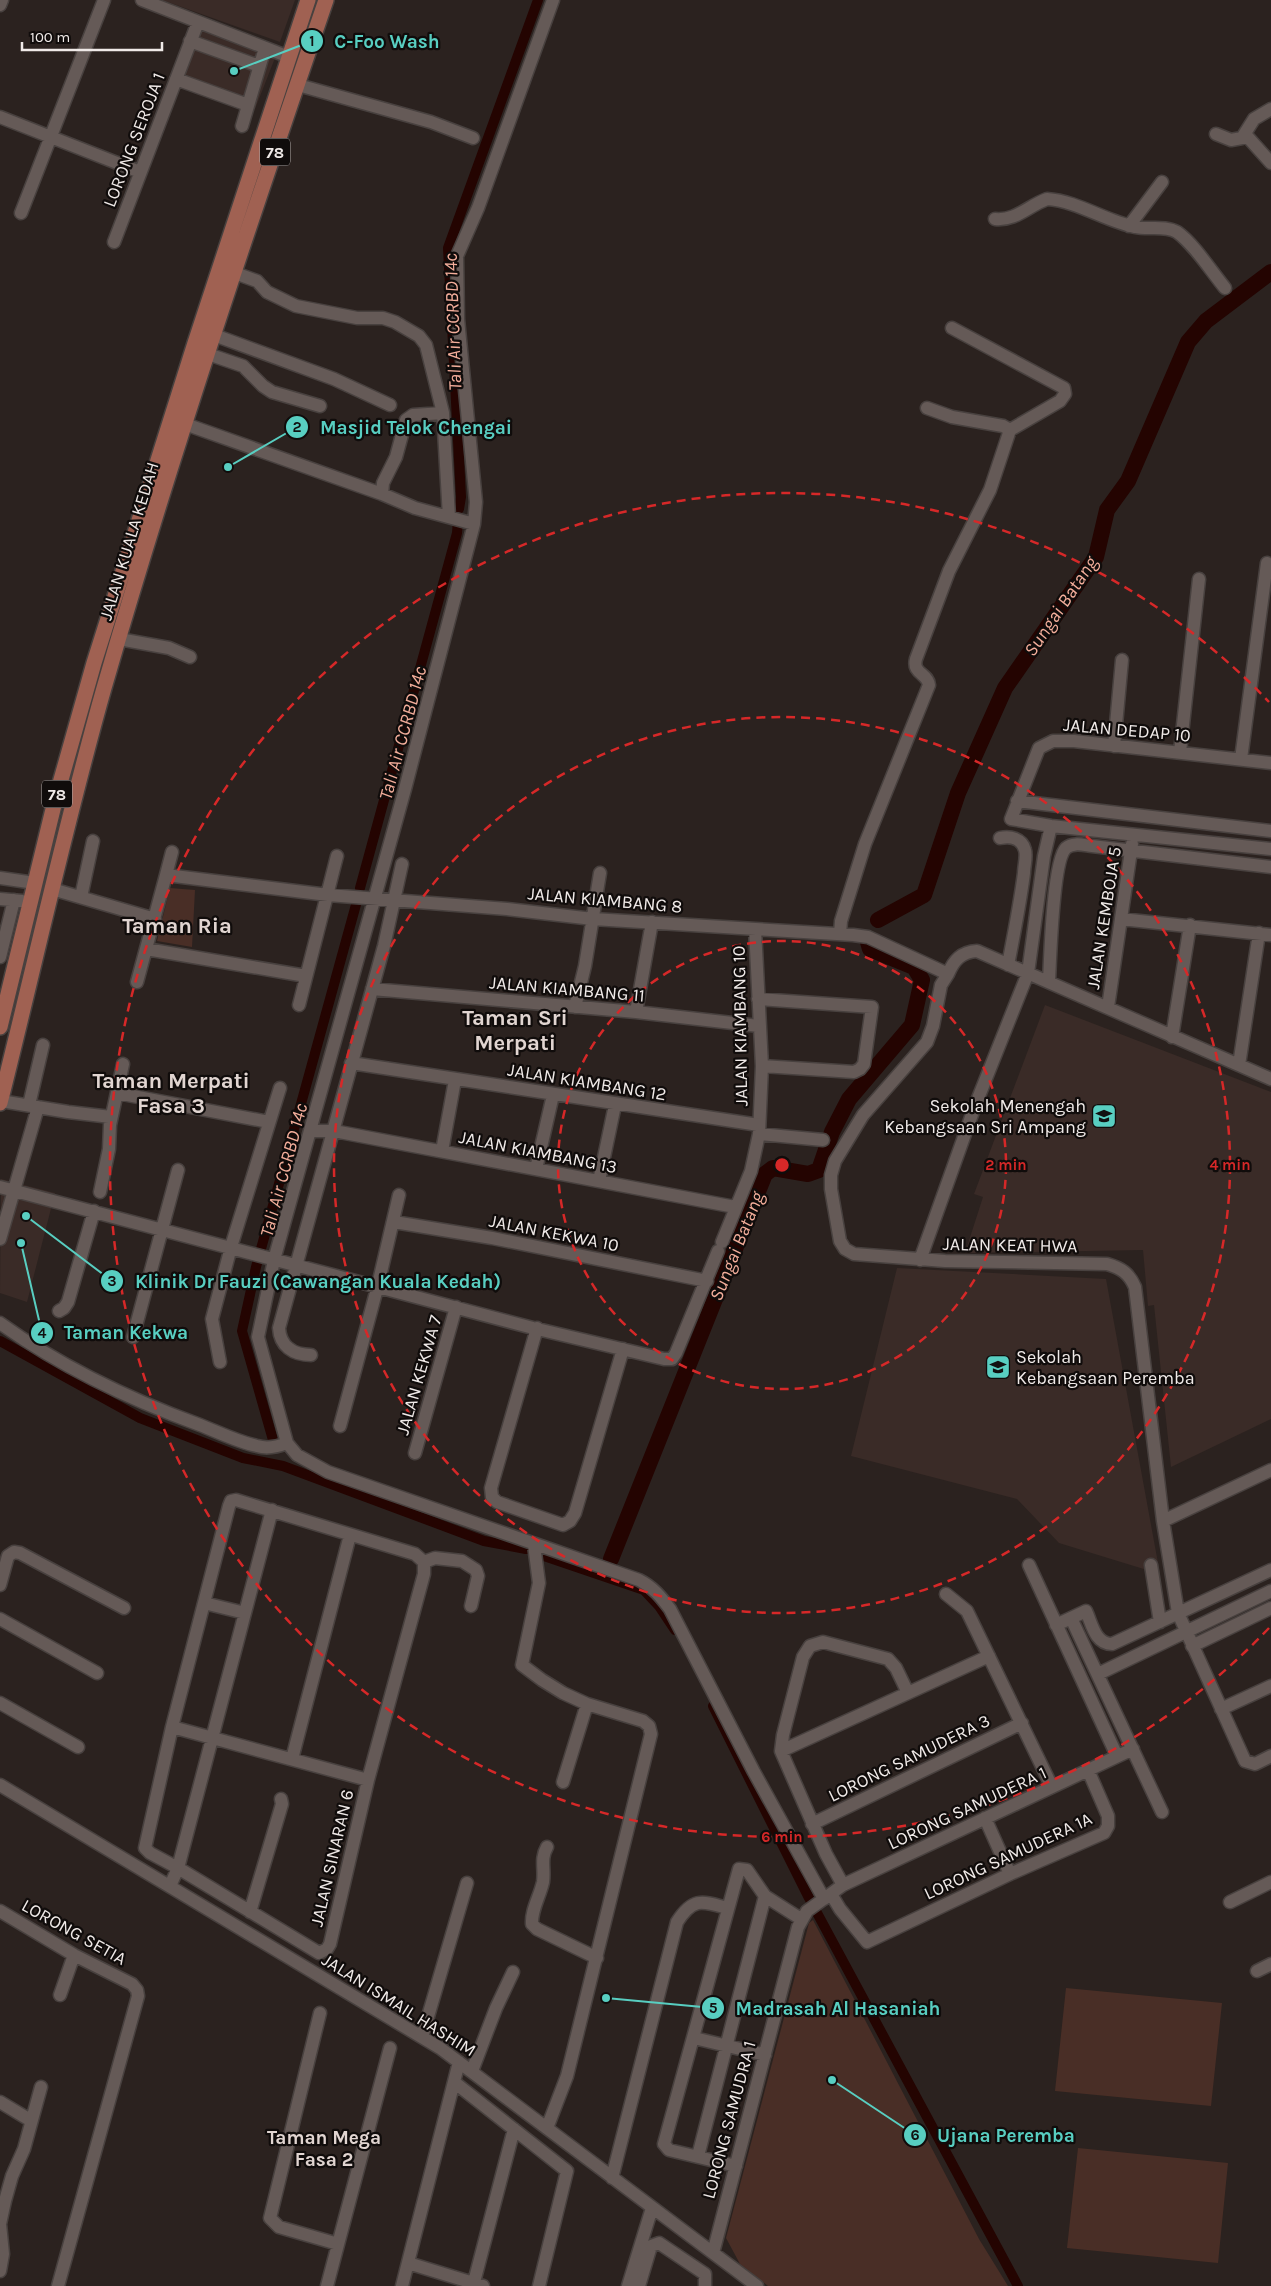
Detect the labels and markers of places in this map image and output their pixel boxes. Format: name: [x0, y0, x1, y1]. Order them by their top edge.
callout: C-Foo Wash: [299, 24, 450, 58]
callout: Masjid Telok Chengai: [285, 410, 522, 444]
place label: Sekolah Menengah Kebangsaan Sri Ampang: [884, 1095, 1086, 1138]
school or university icon: Sekolah Menengah Kebangsaan Sri Ampang: [1091, 1103, 1117, 1129]
centre of rings: [773, 1156, 791, 1174]
callout: Klinik Dr Fauzi (Cawangan Kuala Kedah): [100, 1264, 511, 1298]
callout: Taman Kekwa: [29, 1316, 199, 1350]
place label: Sekolah Kebangsaan Peremba: [1016, 1346, 1195, 1389]
school or university icon: Sekolah Kebangsaan Peremba: [985, 1354, 1011, 1380]
callout: Madrasah Al Hasaniah: [700, 1991, 950, 2025]
callout: Ujana Peremba: [903, 2118, 1085, 2152]

